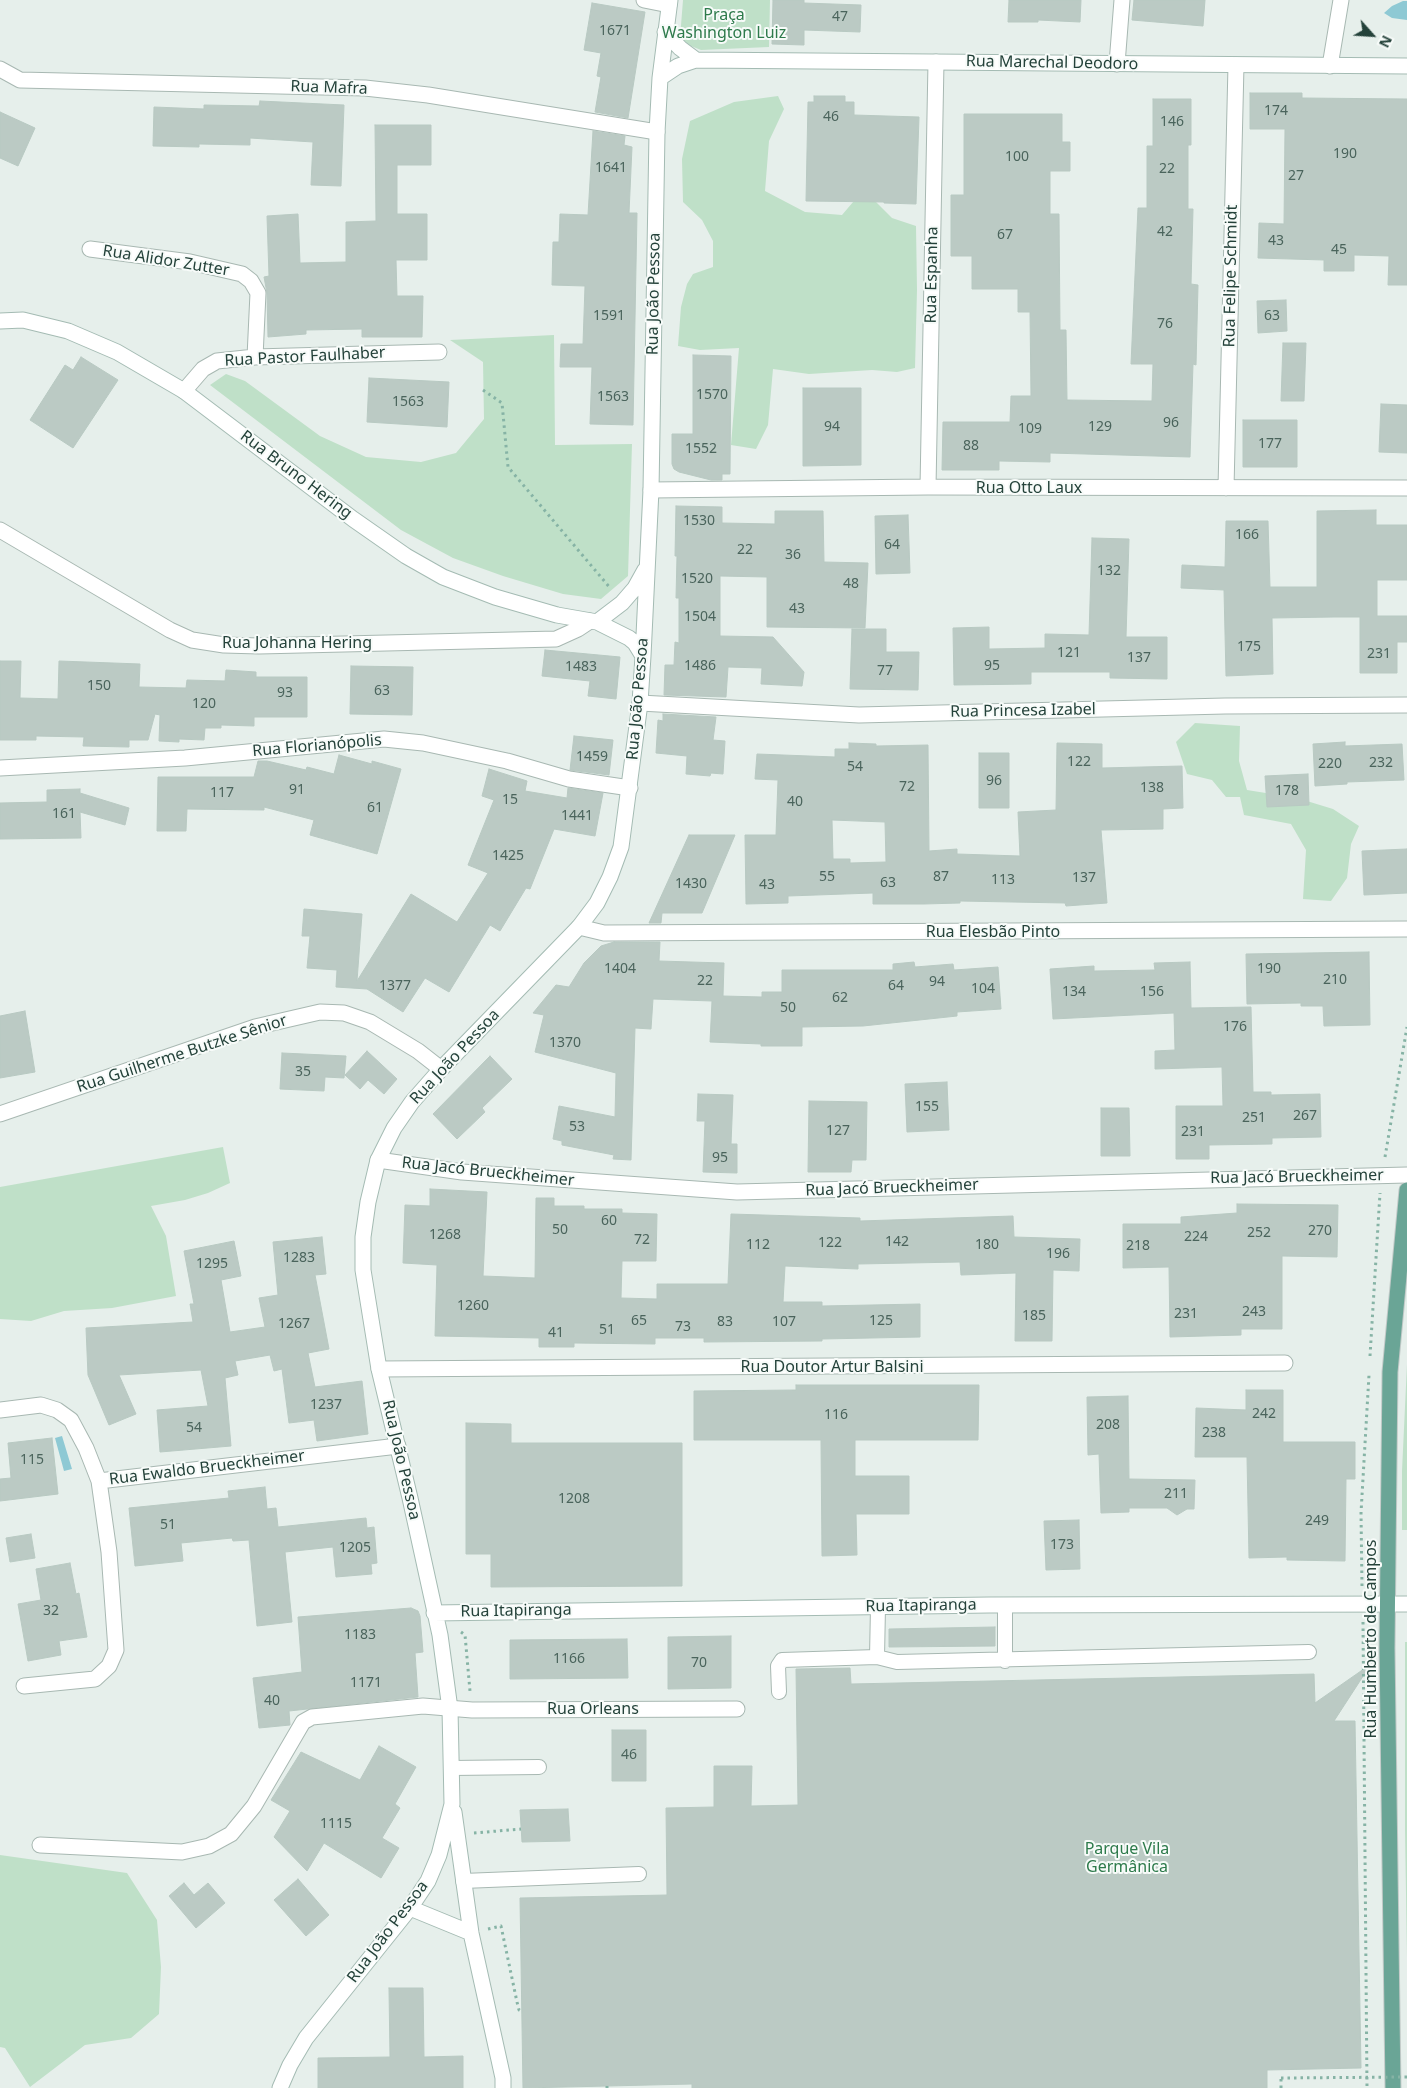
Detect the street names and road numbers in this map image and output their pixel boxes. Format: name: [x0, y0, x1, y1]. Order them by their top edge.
street label: Rua Marechal Deodoro: [966, 52, 1138, 74]
street label: Rua Mafra: [290, 77, 368, 99]
street label: Rua Felipe Schmidt: [1220, 205, 1242, 347]
street label: Rua Espanha: [922, 226, 942, 324]
street label: Rua João Pessoa: [643, 233, 665, 355]
street label: Rua Alidor Zutter: [101, 242, 231, 280]
street label: Rua Pastor Faulhaber: [224, 343, 386, 371]
street label: Rua Bruno Hering: [236, 427, 356, 523]
street label: Rua Otto Laux: [976, 478, 1082, 498]
street label: Rua Johanna Hering: [222, 633, 372, 653]
street label: Rua João Pessoa: [623, 637, 653, 761]
street label: Rua Princesa Izabel: [950, 700, 1096, 722]
street label: Rua Florianópolis: [252, 731, 382, 761]
street label: Rua Elesbão Pinto: [926, 922, 1060, 942]
street label: Rua João Pessoa: [406, 1006, 504, 1108]
street label: Rua Guilherme Butzke Sênior: [74, 1011, 290, 1097]
street label: Rua Jacó Brueckheimer: [401, 1153, 575, 1191]
street label: Rua Jacó Brueckheimer: [1210, 1166, 1384, 1188]
street label: Rua Jacó Brueckheimer: [805, 1175, 979, 1201]
street label: Rua Doutor Artur Balsini: [740, 1357, 924, 1377]
street label: Rua João Pessoa: [378, 1398, 424, 1522]
street label: Rua Ewaldo Brueckheimer: [108, 1446, 306, 1490]
street label: Rua Humberto de Campos: [1361, 1539, 1381, 1739]
street label: Rua Itapiranga: [865, 1595, 977, 1617]
street label: Rua Itapiranga: [460, 1600, 572, 1622]
street label: Rua Orleans: [547, 1699, 639, 1719]
street label: Rua João Pessoa: [343, 1877, 433, 1987]

